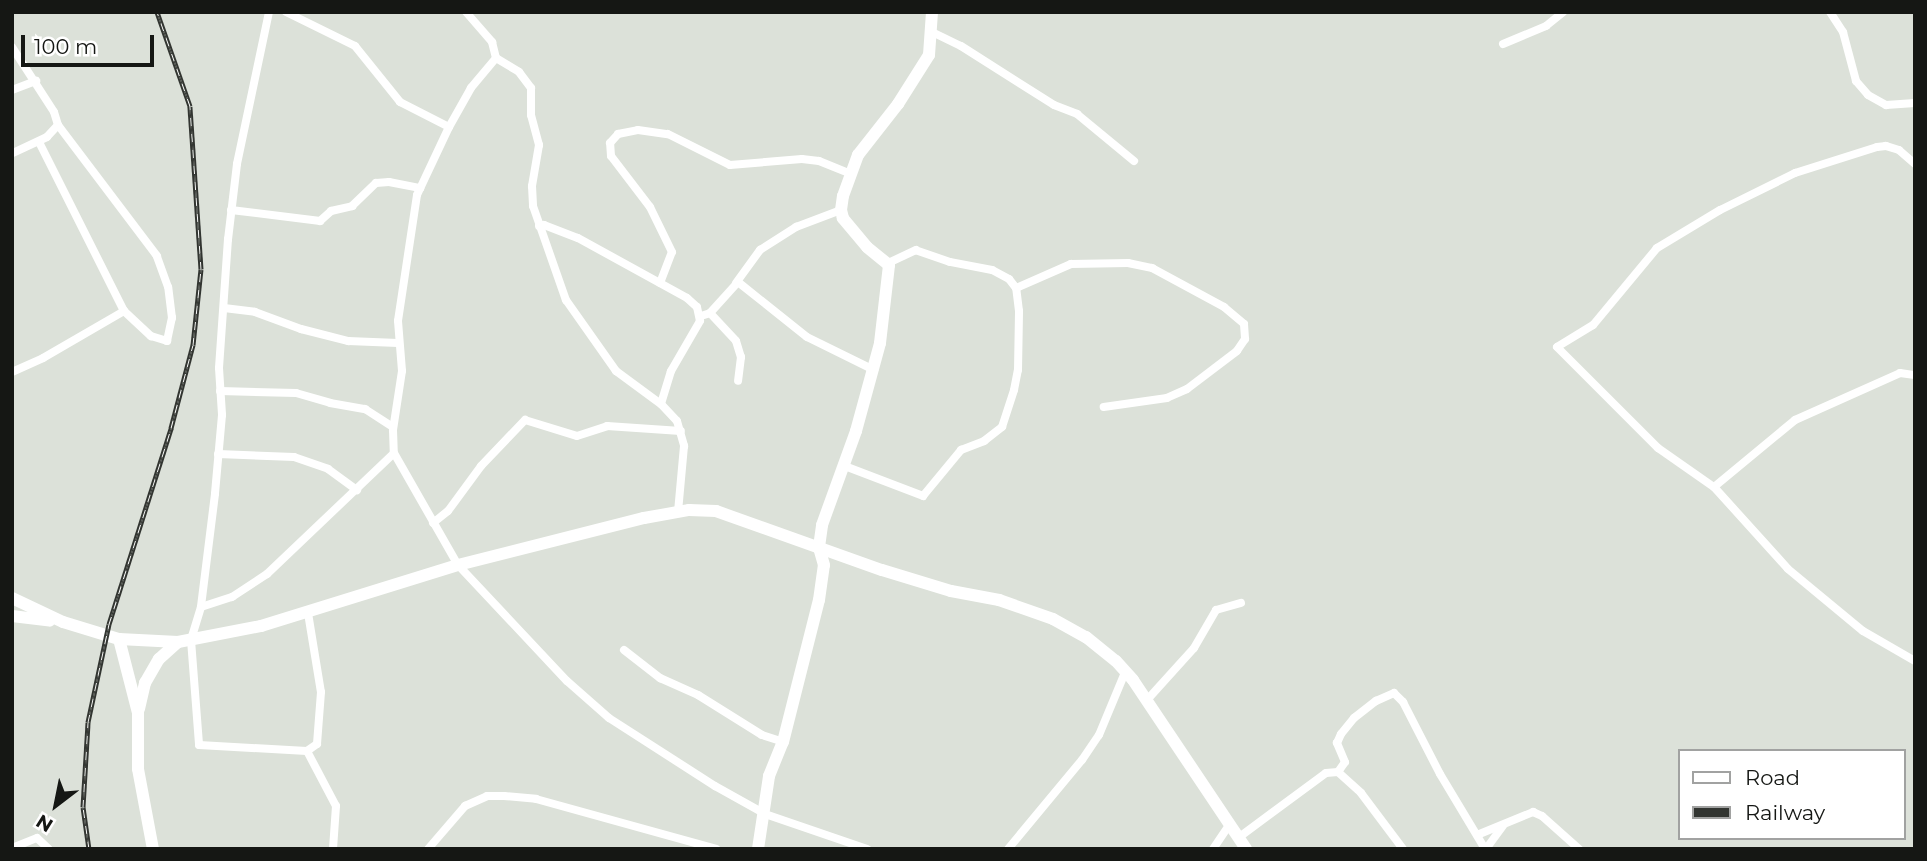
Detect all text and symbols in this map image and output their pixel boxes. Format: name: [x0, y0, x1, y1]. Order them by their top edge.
scale bar: [24, 21, 158, 65]
text: 100 m: [34, 34, 97, 59]
legend: [1678, 749, 1906, 840]
text: Road: [1745, 765, 1800, 790]
north arrow: [21, 770, 91, 840]
text: Railway: [1745, 800, 1825, 825]
text: N: [32, 809, 57, 837]

